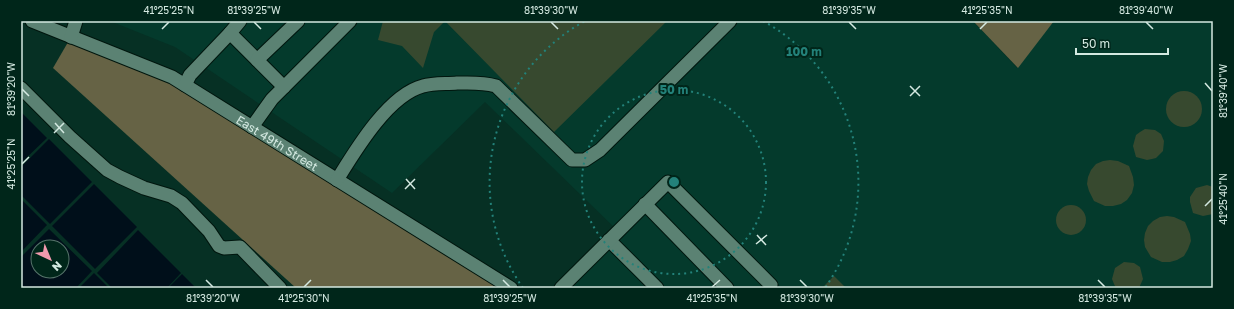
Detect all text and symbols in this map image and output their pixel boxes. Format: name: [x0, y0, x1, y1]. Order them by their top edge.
text: 41°25'25"N: [144, 4, 194, 16]
text: 81°39'25"W: [227, 4, 281, 16]
text: 81°39'30"W: [524, 4, 578, 16]
text: 81°39'35"W: [822, 4, 876, 16]
text: 41°25'35"N: [962, 4, 1013, 16]
text: 81°39'40"W: [1119, 4, 1173, 16]
scale bar: [1076, 30, 1168, 56]
text: 50 m: [1082, 36, 1110, 51]
text: 100 m: [786, 44, 822, 59]
text: 81°39'20"W: [5, 62, 17, 116]
text: 81°39'40"W: [1217, 64, 1229, 118]
text: 50 m: [660, 82, 688, 97]
street label: East 49th Street: [234, 112, 321, 174]
text: 41°25'25"N: [5, 139, 17, 189]
text: 41°25'40"N: [1217, 173, 1229, 225]
centre of rings: [667, 175, 681, 189]
north arrow: [30, 239, 70, 279]
text: N: [50, 259, 65, 274]
text: 81°39'20"W: [186, 292, 240, 304]
text: 41°25'30"N: [278, 292, 330, 304]
text: 81°39'25"W: [483, 292, 537, 304]
text: 41°25'35"N: [687, 292, 738, 304]
text: 81°39'30"W: [780, 292, 834, 304]
text: 81°39'35"W: [1078, 292, 1132, 304]

